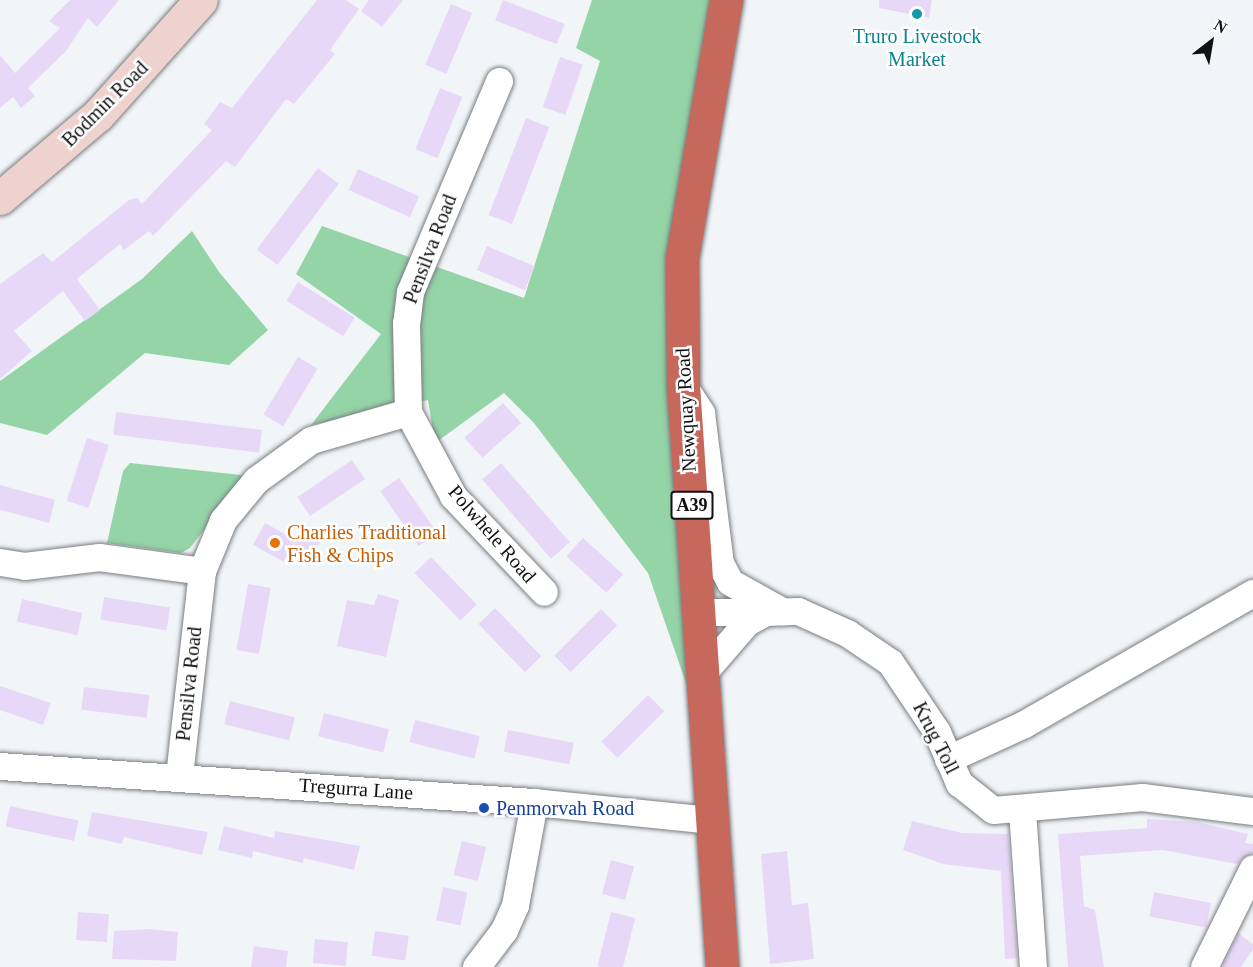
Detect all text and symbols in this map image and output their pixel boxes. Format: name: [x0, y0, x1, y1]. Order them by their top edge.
marker: Truro Livestock Market: [910, 7, 924, 21]
north arrow: [1181, 12, 1241, 72]
text: N: [1211, 16, 1230, 36]
place label: Truro Livestock Market: [853, 24, 981, 71]
street label: Bodmin Road: [57, 56, 153, 152]
street label: Pensilva Road: [398, 191, 462, 307]
street label: Newquay Road: [671, 348, 701, 472]
street label: Polwhele Road: [443, 480, 541, 588]
road number: A39: [670, 490, 714, 520]
place label: Charlies Traditional Fish & Chips: [287, 520, 447, 567]
marker: Charlies Traditional Fish & Chips: [268, 536, 282, 550]
street label: Pensilva Road: [171, 626, 207, 742]
street label: Krug Toll: [908, 698, 964, 778]
street label: Tregurra Lane: [298, 773, 414, 805]
place label: Penmorvah Road: [496, 796, 634, 820]
marker: Penmorvah Road: [477, 801, 491, 815]

